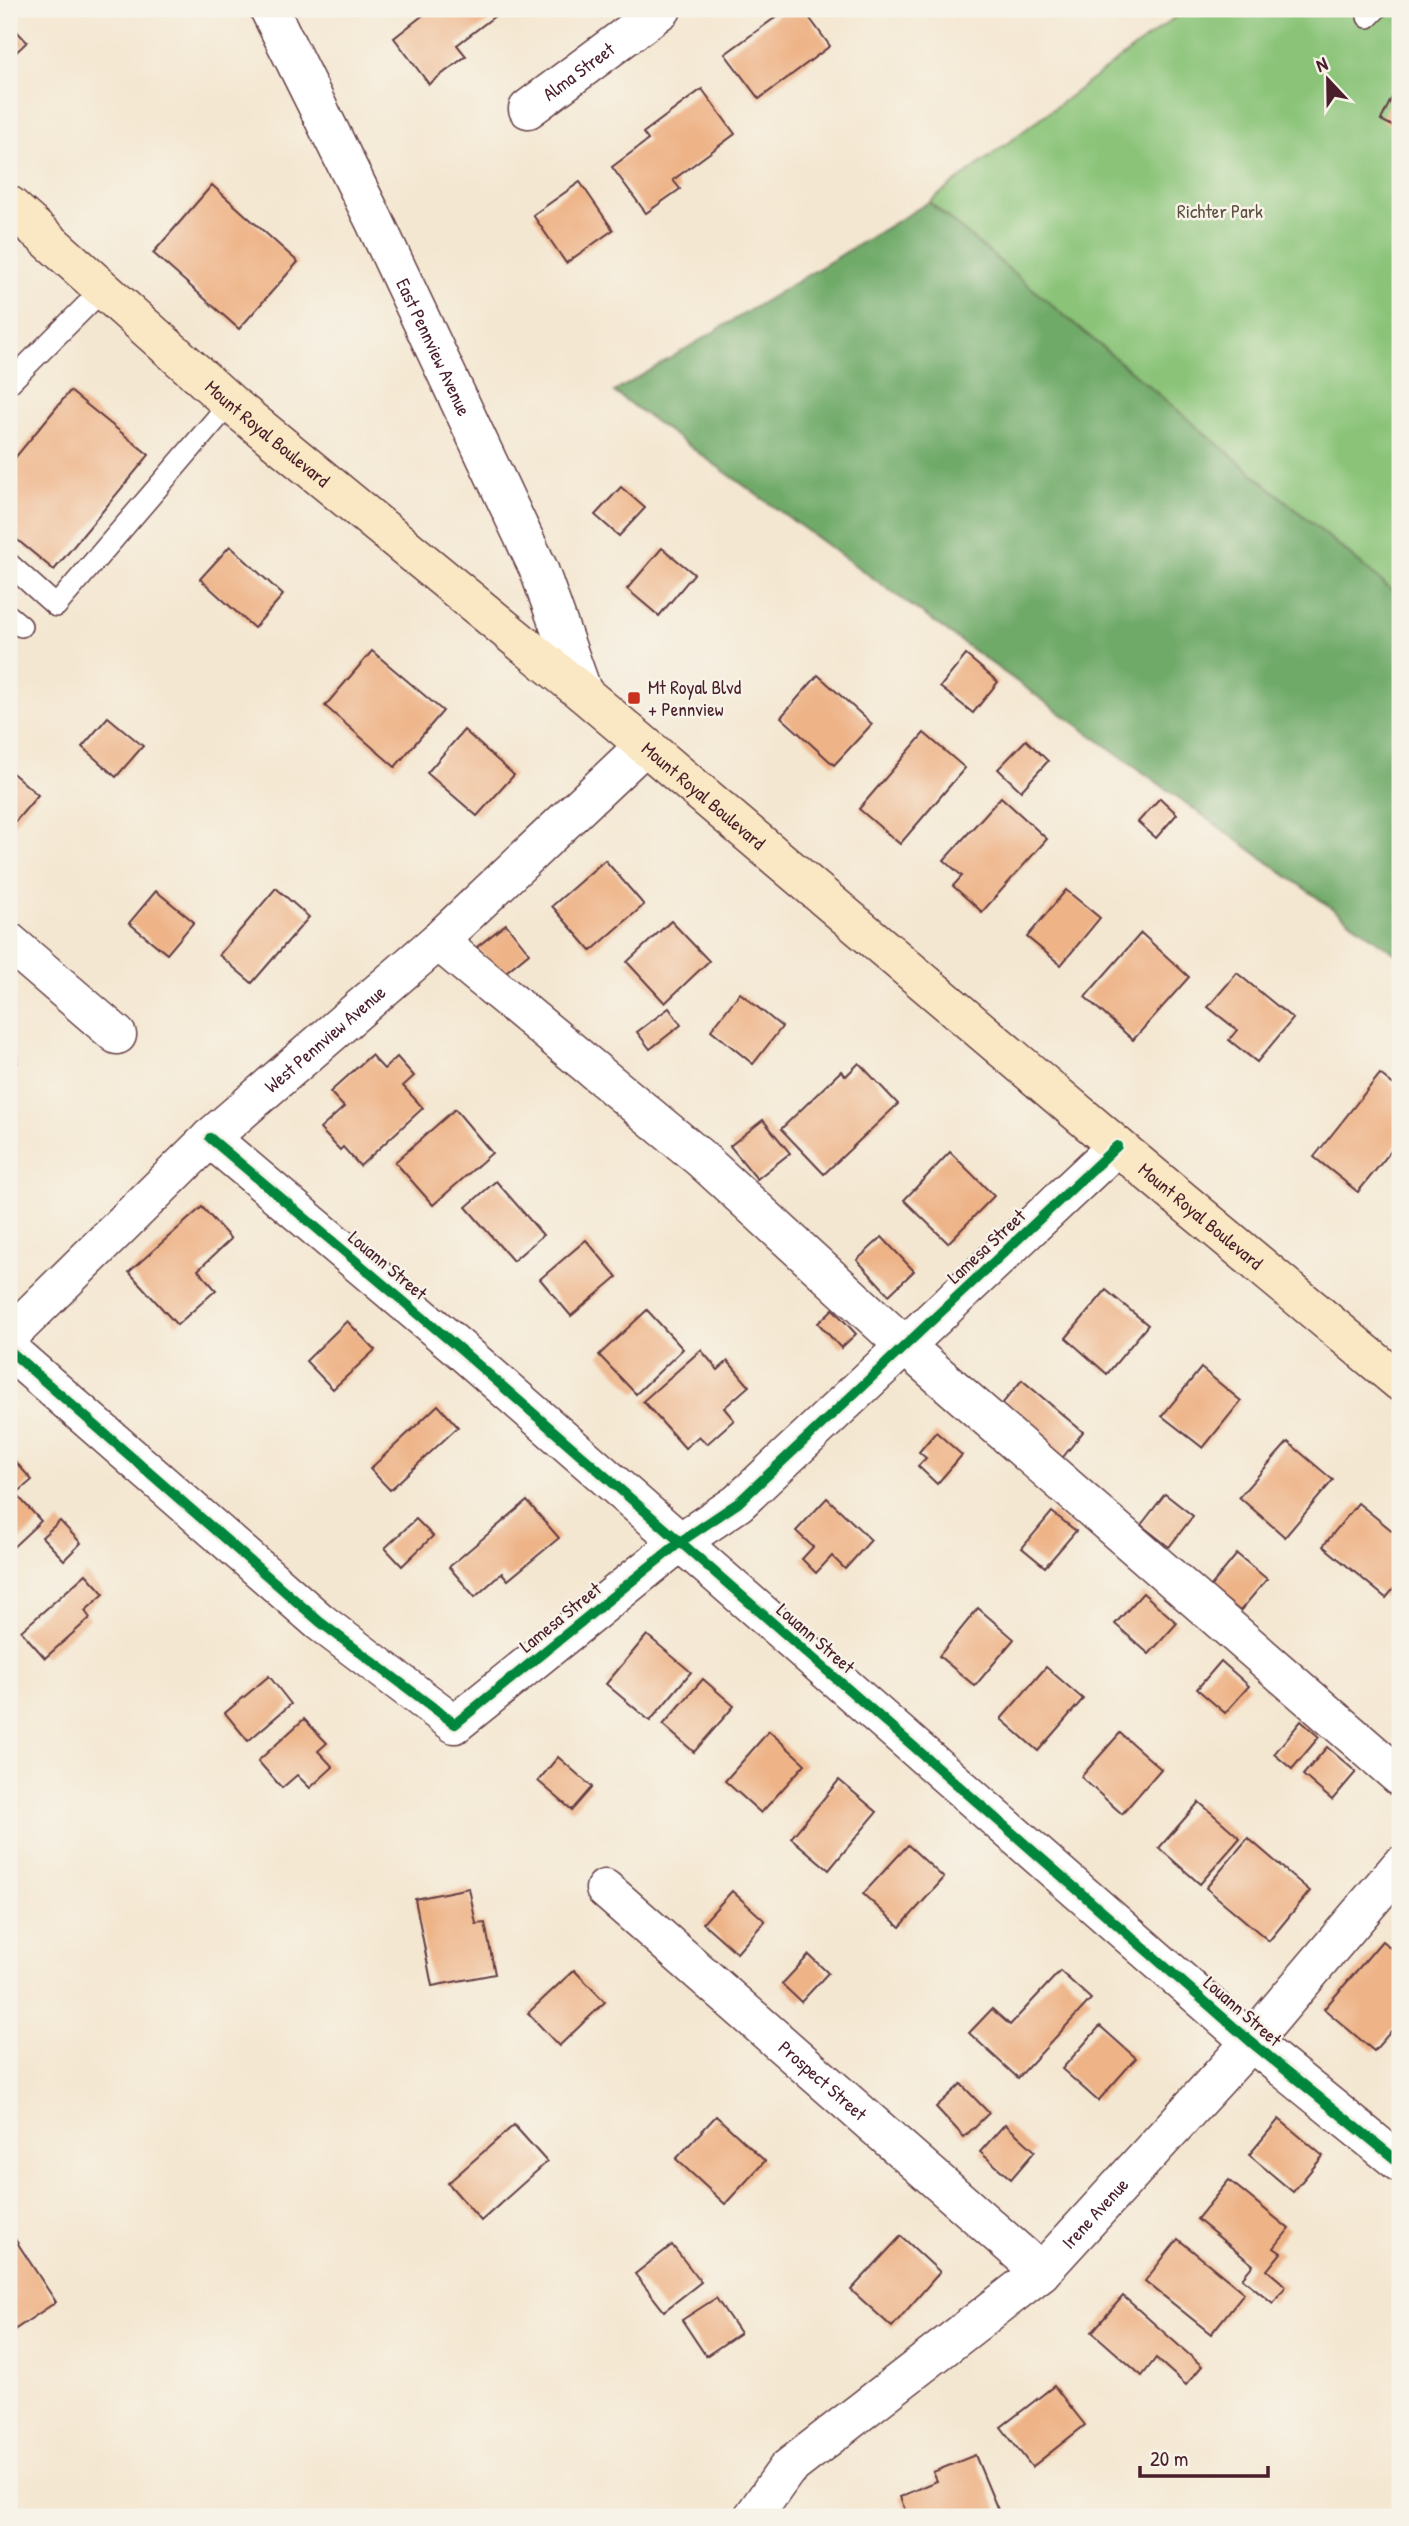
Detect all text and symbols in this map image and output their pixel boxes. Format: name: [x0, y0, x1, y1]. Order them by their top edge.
street label: Alma Street: [537, 36, 620, 107]
north arrow: [1294, 46, 1364, 116]
text: N: [1312, 50, 1331, 78]
park label: Richter Park: [1177, 198, 1263, 224]
street label: East Pennview Avenue: [390, 274, 478, 420]
street label: Mount Royal Boulevard: [200, 374, 336, 493]
place label: Mt Royal Blvd + Pennview: [648, 674, 742, 722]
marker: Mt Royal Blvd + Pennview: [626, 690, 642, 706]
street label: Mount Royal Boulevard: [636, 736, 772, 856]
street label: West Pennview Avenue: [259, 979, 391, 1098]
street label: Mount Royal Boulevard: [1133, 1156, 1269, 1276]
street label: Lamesa Street: [941, 1203, 1031, 1289]
street label: Louann Street: [343, 1224, 433, 1306]
street label: Lamesa Street: [514, 1576, 607, 1658]
street label: Louann Street: [771, 1597, 861, 1679]
street label: Louann Street: [1198, 1970, 1288, 2052]
street label: Prospect Street: [773, 2034, 873, 2127]
street label: Irene Avenue: [1055, 2171, 1134, 2254]
scale bar: [1140, 2435, 1267, 2479]
text: 20 m: [1150, 2444, 1188, 2473]

